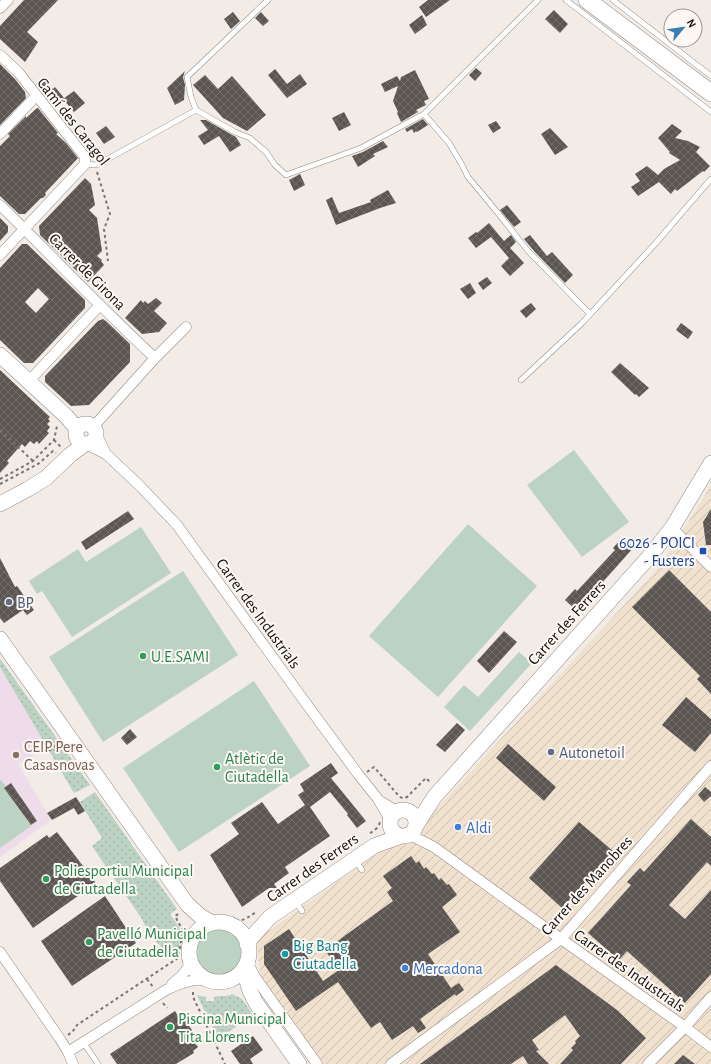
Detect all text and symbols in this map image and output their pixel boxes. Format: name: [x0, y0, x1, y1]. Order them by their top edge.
north arrow: [663, 8, 703, 48]
text: N: [685, 17, 698, 29]
street label: Camí des Caragol: [34, 75, 112, 169]
street label: Carrer de Girona: [46, 230, 129, 313]
place label: 6026 - POICI - Fusters: [619, 535, 695, 569]
marker: 6026 - POICI - Fusters: [698, 546, 708, 556]
street label: Carrer des Industrials: [213, 556, 303, 672]
street label: Carrer des Ferrers: [525, 577, 609, 668]
place label: BP: [17, 595, 34, 611]
marker: BP: [4, 597, 14, 607]
place label: U.E.SAMI: [151, 649, 209, 665]
marker: U.E.SAMI: [138, 651, 148, 661]
place label: CEIP Pere Casasnovas: [24, 739, 95, 773]
place label: Autonetoil: [559, 745, 625, 761]
marker: Autonetoil: [546, 747, 556, 757]
marker: CEIP Pere Casasnovas: [11, 750, 21, 760]
place label: Atlètic de Ciutadella: [225, 751, 289, 785]
marker: Atlètic de Ciutadella: [212, 762, 222, 772]
place label: Aldi: [466, 820, 491, 836]
marker: Aldi: [453, 822, 463, 832]
street label: Carrer des Ferrers: [264, 830, 361, 905]
street label: Carrer des Manobres: [538, 833, 635, 938]
place label: Poliesportiu Municipal de Ciutadella: [54, 863, 193, 897]
marker: Poliesportiu Municipal de Ciutadella: [41, 874, 51, 884]
place label: Pavelló Municipal de Ciutadella: [97, 926, 206, 960]
street label: Carrer des Industrials: [571, 927, 688, 1015]
marker: Pavelló Municipal de Ciutadella: [84, 937, 94, 947]
place label: Big Bang Ciutadella: [293, 938, 357, 972]
marker: Big Bang Ciutadella: [280, 949, 290, 959]
place label: Mercadona: [413, 961, 483, 977]
marker: Mercadona: [400, 963, 410, 973]
place label: Piscina Municipal Tita Llorens: [178, 1011, 286, 1045]
marker: Piscina Municipal Tita Llorens: [165, 1022, 175, 1032]

